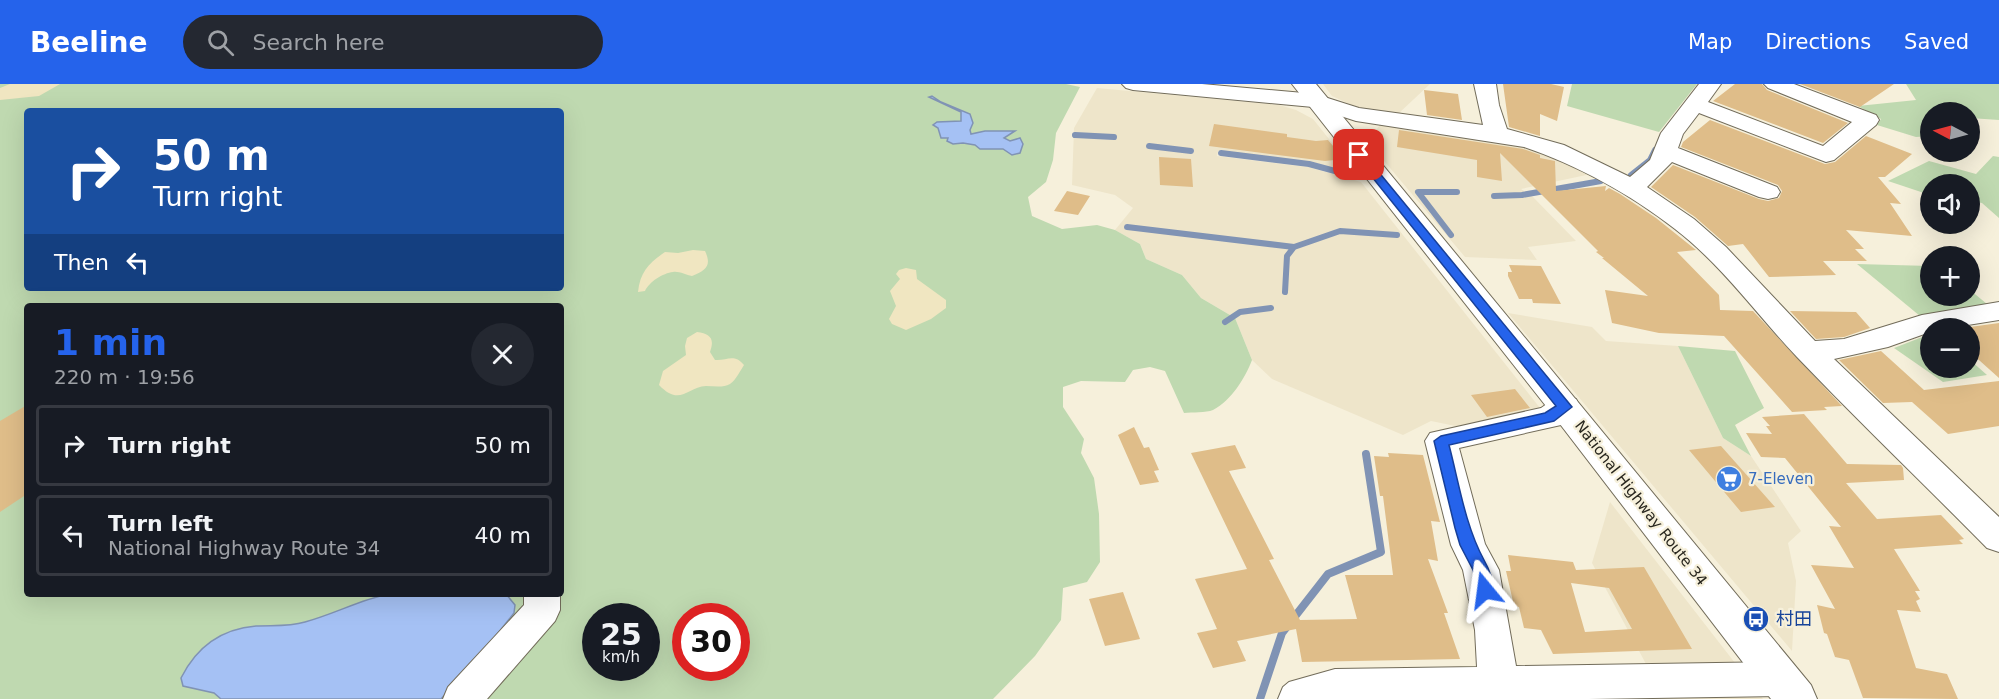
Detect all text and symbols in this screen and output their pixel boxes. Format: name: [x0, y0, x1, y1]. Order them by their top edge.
search box: [183, 15, 603, 69]
text: Beeline: [30, 26, 147, 59]
icon: search: [204, 26, 237, 59]
text: Search here: [252, 30, 385, 55]
text: Map: [1688, 30, 1732, 54]
text: Directions: [1765, 30, 1871, 54]
text: Saved: [1904, 30, 1969, 54]
north arrow: [1920, 102, 1980, 162]
map controls: [1920, 102, 1980, 378]
pin: [1333, 129, 1384, 180]
text: 50 m: [153, 131, 270, 180]
icon: right: [54, 132, 132, 210]
icon: arrive: [1342, 138, 1375, 171]
button: sound: [1920, 174, 1980, 234]
text: Turn right: [153, 181, 282, 212]
icon: left: [121, 246, 154, 279]
button: +: [1920, 246, 1980, 306]
text: Then: [54, 250, 109, 275]
button: −: [1920, 318, 1980, 378]
text: 1 min: [54, 322, 167, 363]
button: close: [471, 323, 534, 386]
text: 220 m · 19:56: [54, 365, 195, 389]
street label: National Highway Route 34: [1571, 417, 1711, 589]
icon: right: [57, 429, 90, 462]
text: Turn right: [108, 433, 231, 458]
text: 50 m: [475, 433, 531, 458]
supermarket icon: 7-Eleven: [1714, 464, 1744, 494]
place label: 7-Eleven: [1748, 470, 1813, 488]
text: Turn left: [108, 511, 213, 536]
icon: left: [57, 519, 90, 552]
text: 40 m: [475, 523, 531, 548]
text: National Highway Route 34: [108, 536, 380, 560]
position arrow: [1453, 558, 1517, 622]
speed limit sign: 30: [672, 603, 750, 681]
bus stop icon: 村田: [1741, 604, 1771, 634]
place label: 村田: [1776, 608, 1812, 629]
text: 25: [600, 617, 642, 652]
text: km/h: [602, 648, 640, 666]

